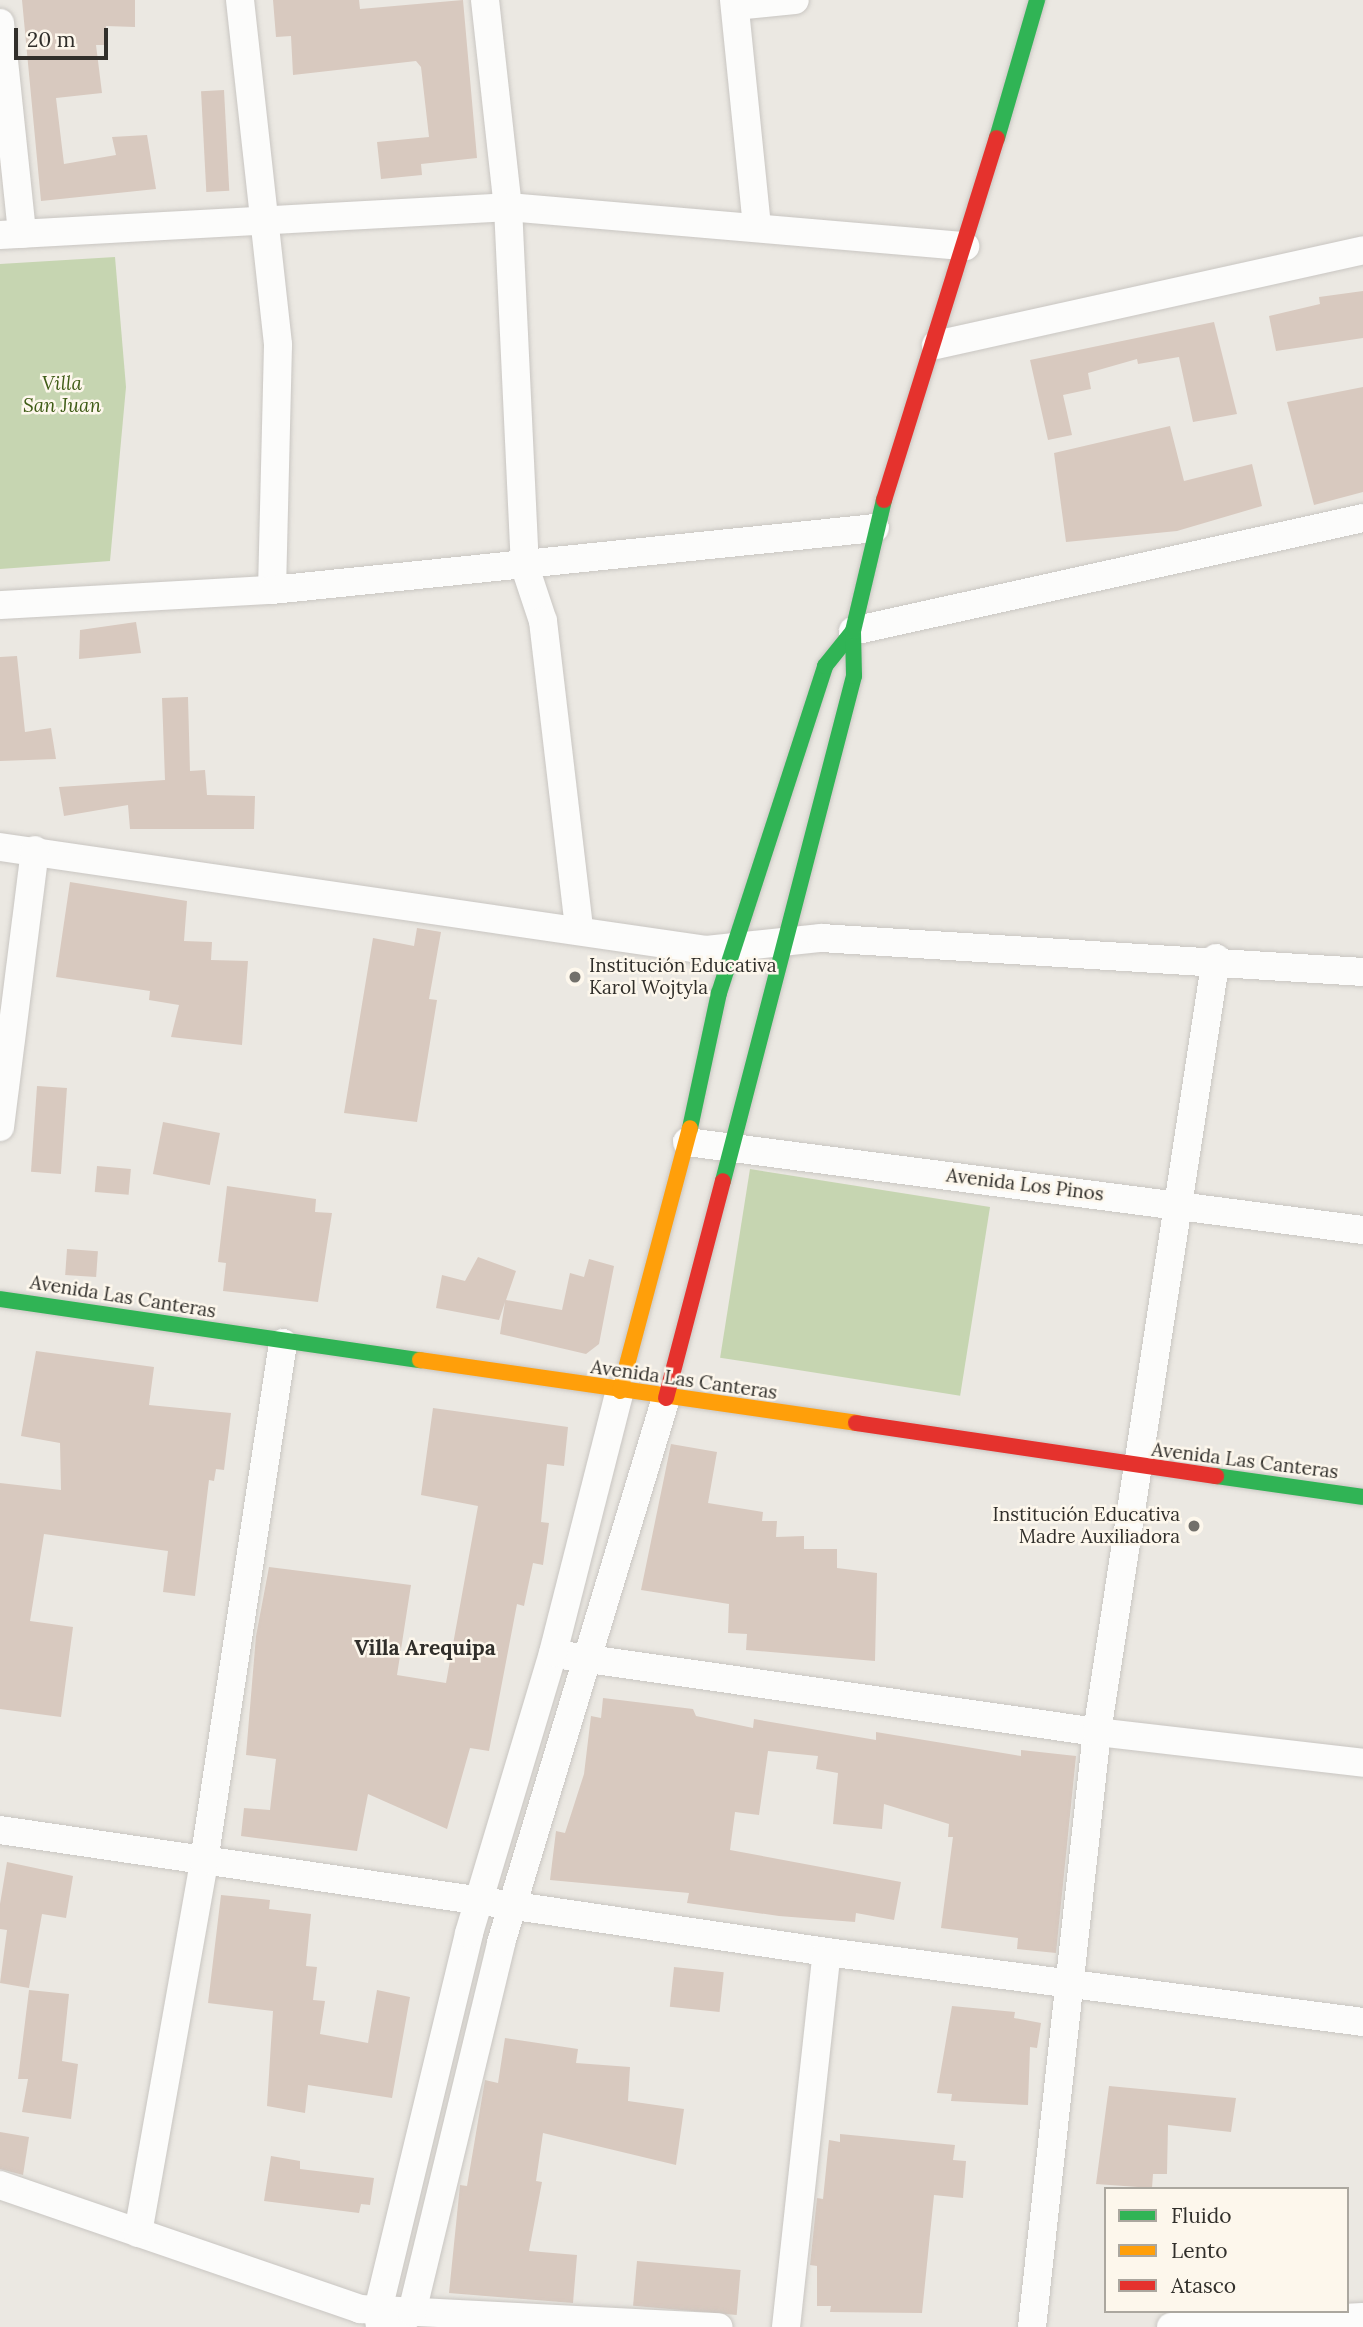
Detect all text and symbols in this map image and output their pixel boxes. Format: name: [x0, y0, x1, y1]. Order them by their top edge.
scale bar: [18, 14, 112, 58]
text: 20 m: [27, 26, 76, 53]
park label: Villa San Juan: [23, 373, 101, 417]
place label: Institución Educativa Karol Wojtyla: [589, 955, 776, 999]
marker: Institución Educativa Karol Wojtyla: [567, 969, 583, 985]
street label: Avenida Los Pinos: [945, 1164, 1105, 1206]
street label: Avenida Las Canteras: [28, 1271, 218, 1323]
street label: Avenida Las Canteras: [589, 1356, 779, 1404]
street label: Avenida Las Canteras: [1150, 1438, 1340, 1484]
place label: Institución Educativa Madre Auxiliadora: [993, 1504, 1180, 1548]
marker: Institución Educativa Madre Auxiliadora: [1186, 1518, 1202, 1534]
district label: Villa Arequipa: [354, 1635, 496, 1661]
legend: [1104, 2187, 1349, 2313]
text: Fluido: [1171, 2202, 1232, 2229]
text: Lento: [1171, 2237, 1228, 2264]
text: Atasco: [1171, 2272, 1236, 2299]

